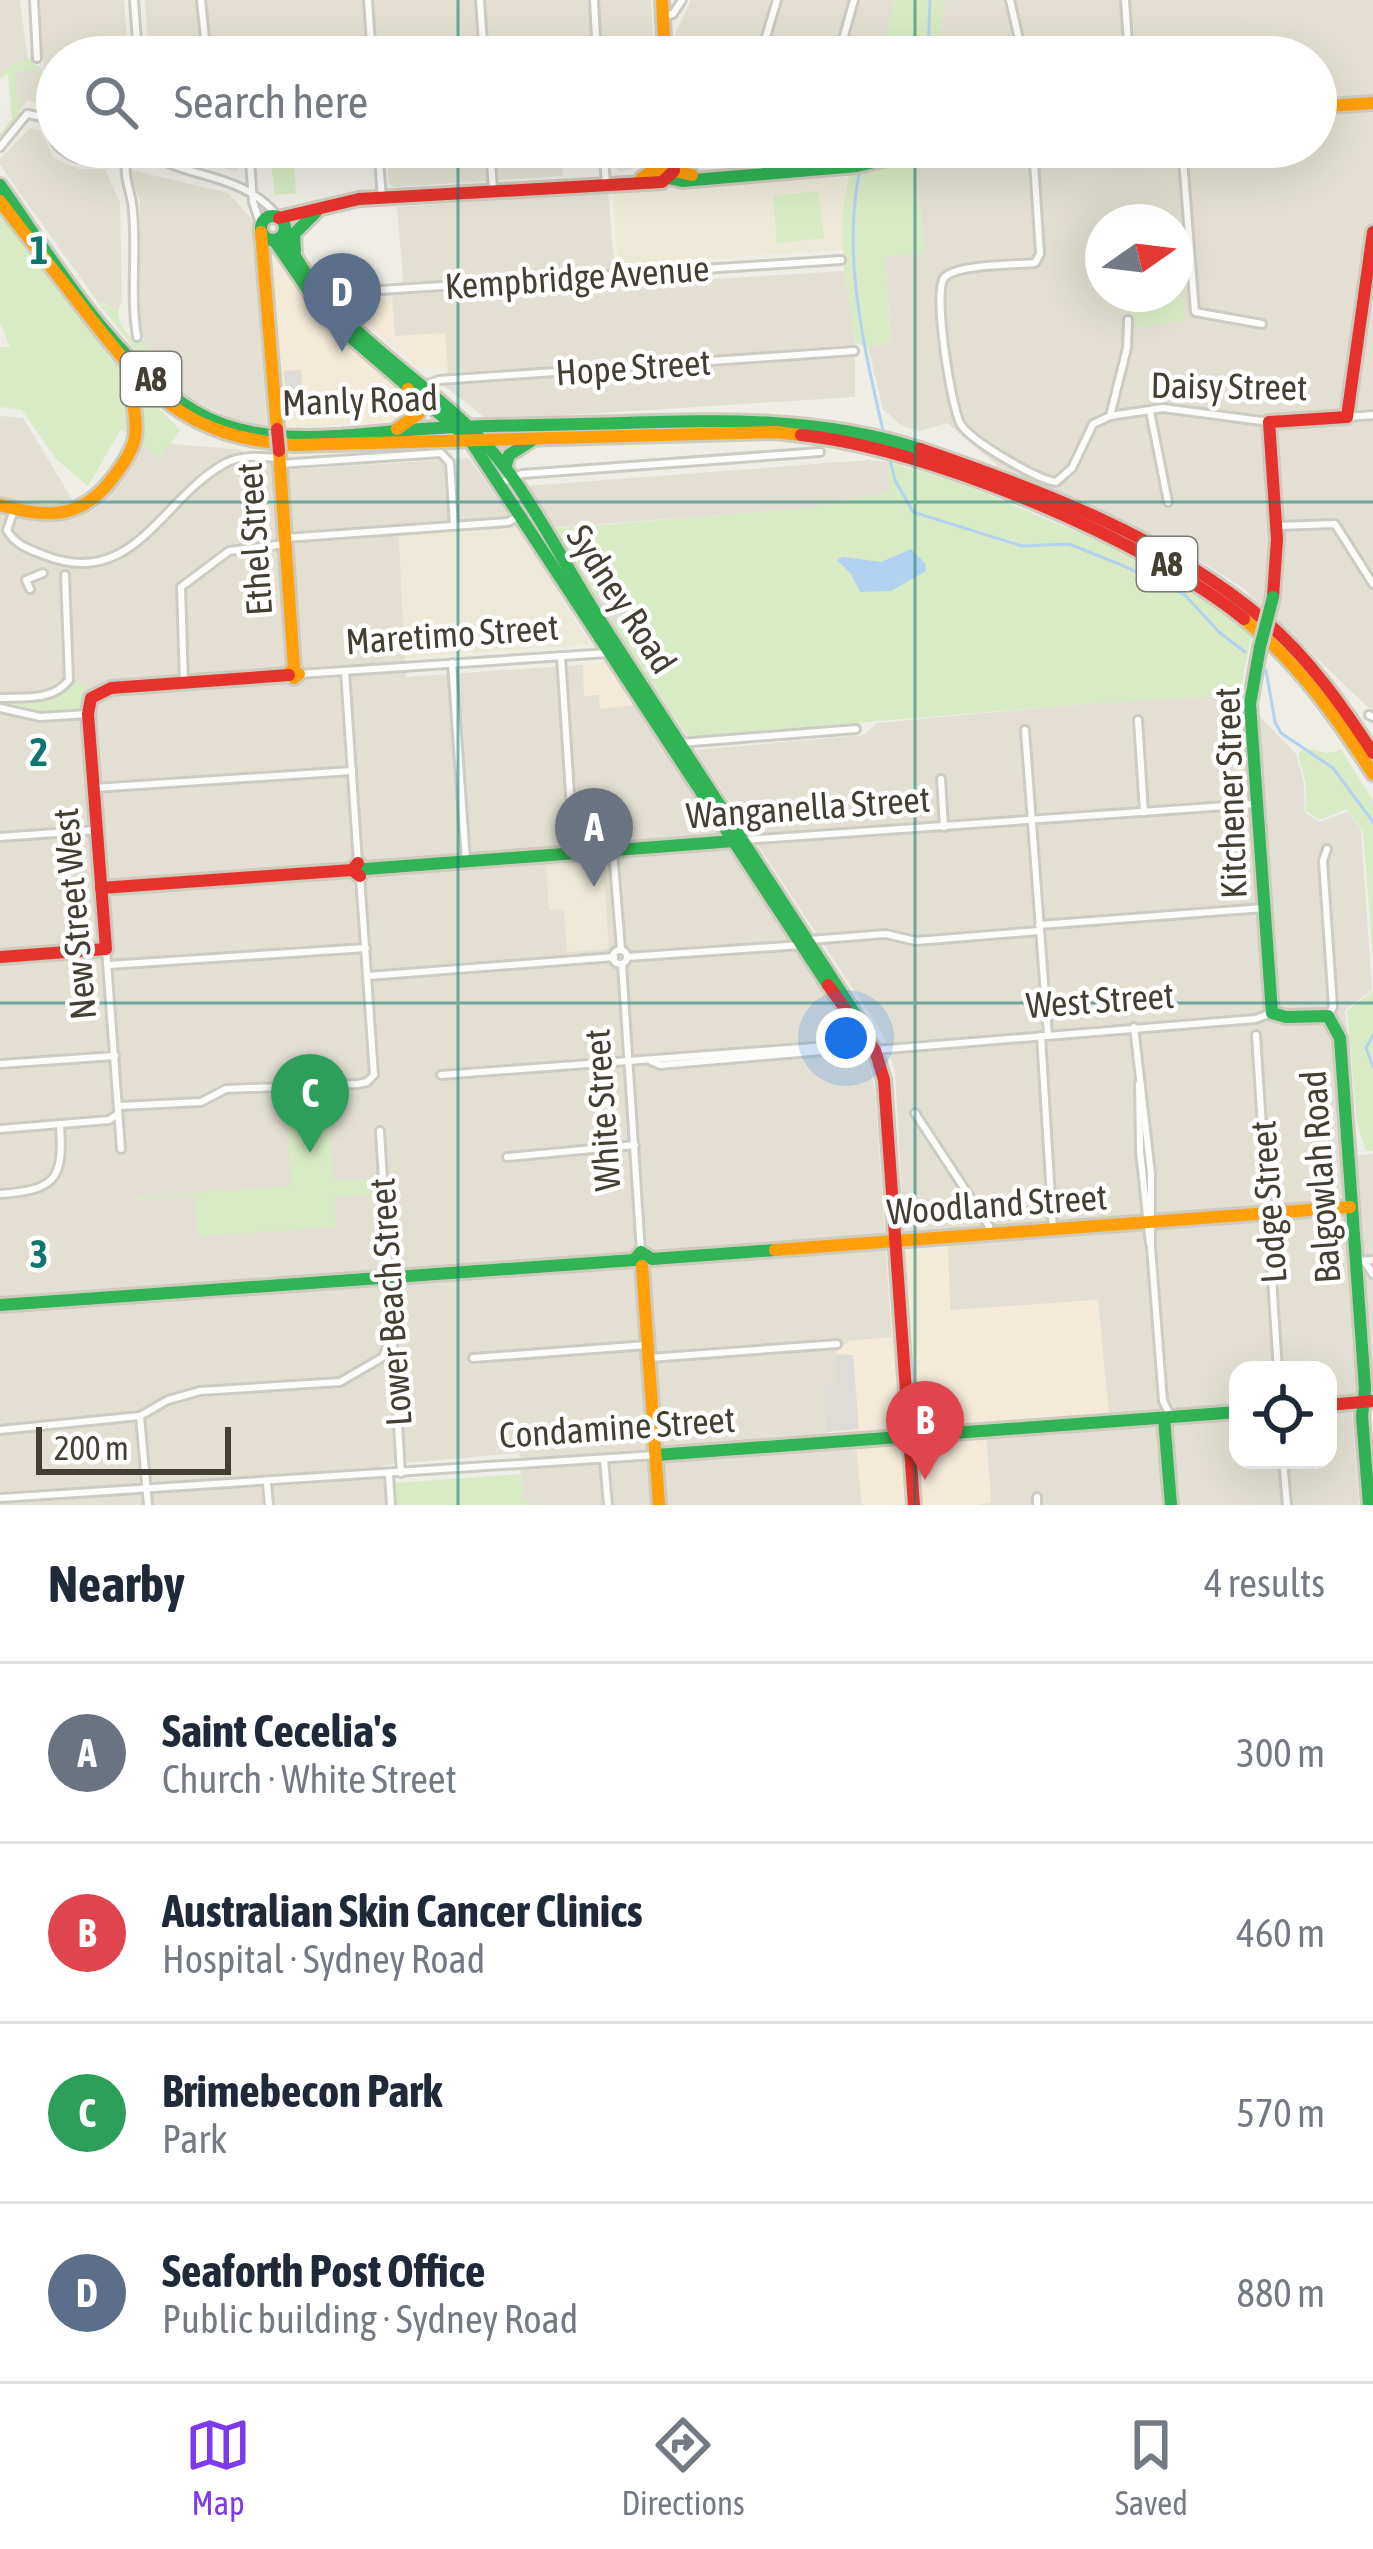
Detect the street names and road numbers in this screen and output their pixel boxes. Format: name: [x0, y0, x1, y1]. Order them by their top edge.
street label: Kempbridge Avenue: [443, 247, 711, 307]
street label: Hope Street: [554, 341, 712, 393]
road number: A8: [121, 352, 181, 406]
street label: Daisy Street: [1150, 364, 1308, 408]
street label: Manly Road: [281, 376, 439, 424]
street label: Ethel Street: [228, 461, 280, 617]
street label: Sydney Road: [559, 517, 685, 681]
road number: A8: [1137, 537, 1197, 591]
street label: Maretimo Street: [344, 606, 560, 662]
street label: Kitchener Street: [1205, 687, 1255, 899]
street label: Wanganella Street: [685, 778, 931, 836]
street label: New Street West: [44, 807, 104, 1021]
street label: West Street: [1025, 974, 1175, 1026]
street label: White Street: [575, 1028, 629, 1192]
street label: Balgowlah Road: [1292, 1069, 1348, 1285]
street label: Lodge Street: [1241, 1119, 1295, 1285]
street label: Woodland Street: [885, 1175, 1109, 1233]
street label: Lower Beach Street: [360, 1177, 420, 1427]
street label: Condamine Street: [498, 1398, 736, 1456]

